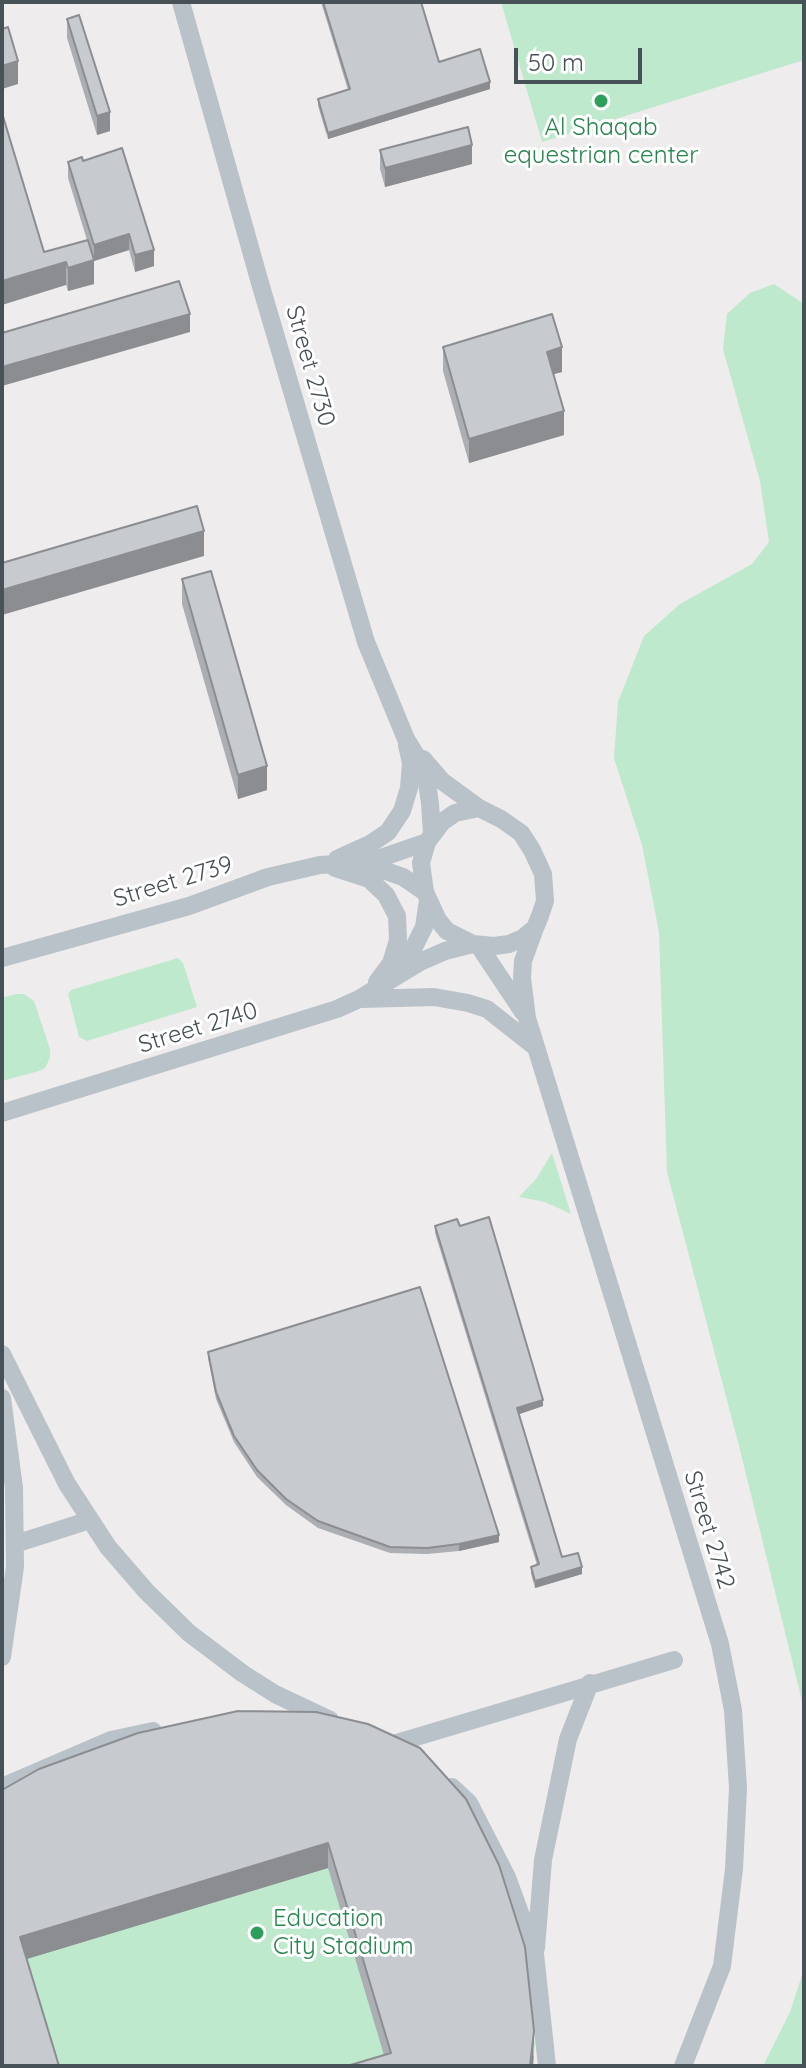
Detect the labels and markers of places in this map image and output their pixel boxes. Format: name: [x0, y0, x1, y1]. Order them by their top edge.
marker: Al Shaqab equestrian center: [592, 92, 610, 110]
place label: Al Shaqab equestrian center: [504, 114, 698, 170]
place label: Education City Stadium: [273, 1905, 414, 1961]
marker: Education City Stadium: [248, 1924, 266, 1942]

